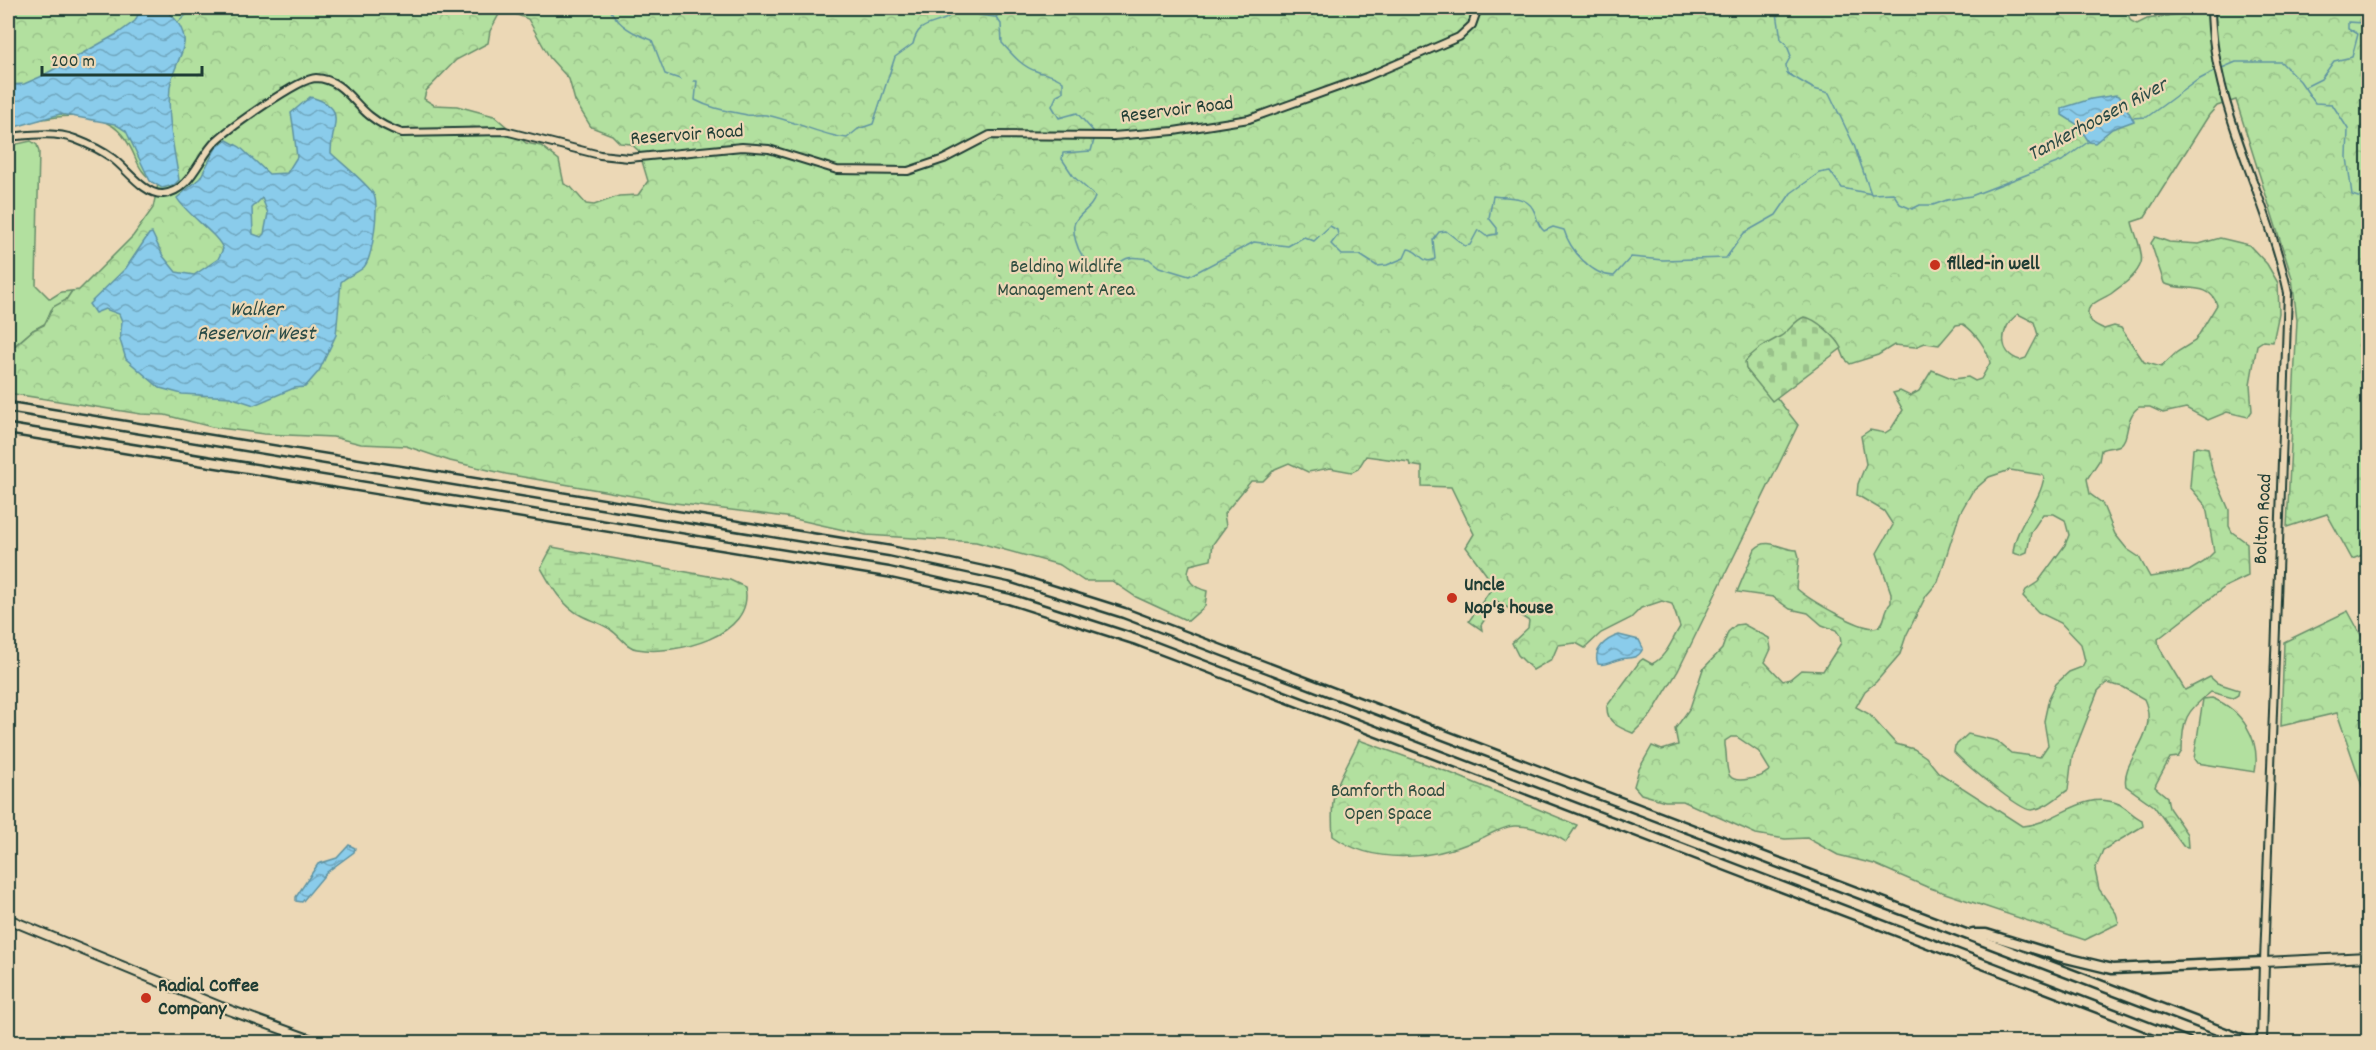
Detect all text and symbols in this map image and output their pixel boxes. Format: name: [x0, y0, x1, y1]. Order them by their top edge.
scale bar: [42, 39, 202, 77]
text: 200 m: [51, 50, 95, 75]
water label: Tankerhoosen River: [2023, 70, 2175, 170]
street label: Reservoir Road: [1119, 90, 1235, 132]
street label: Reservoir Road: [629, 118, 745, 154]
place label: filled-in well: [1946, 251, 2040, 279]
park label: Belding Wildlife Management Area: [997, 254, 1135, 305]
marker: filled-in well: [1928, 258, 1942, 272]
water label: Walker Reservoir West: [197, 296, 317, 350]
street label: Bolton Road: [2248, 473, 2280, 565]
place label: Uncle Nap's house: [1464, 572, 1554, 623]
marker: Uncle Nap's house: [1445, 591, 1459, 605]
park label: Bamforth Road Open Space: [1331, 778, 1445, 829]
place label: Radial Coffee Company: [158, 973, 259, 1024]
marker: Radial Coffee Company: [139, 991, 153, 1005]

